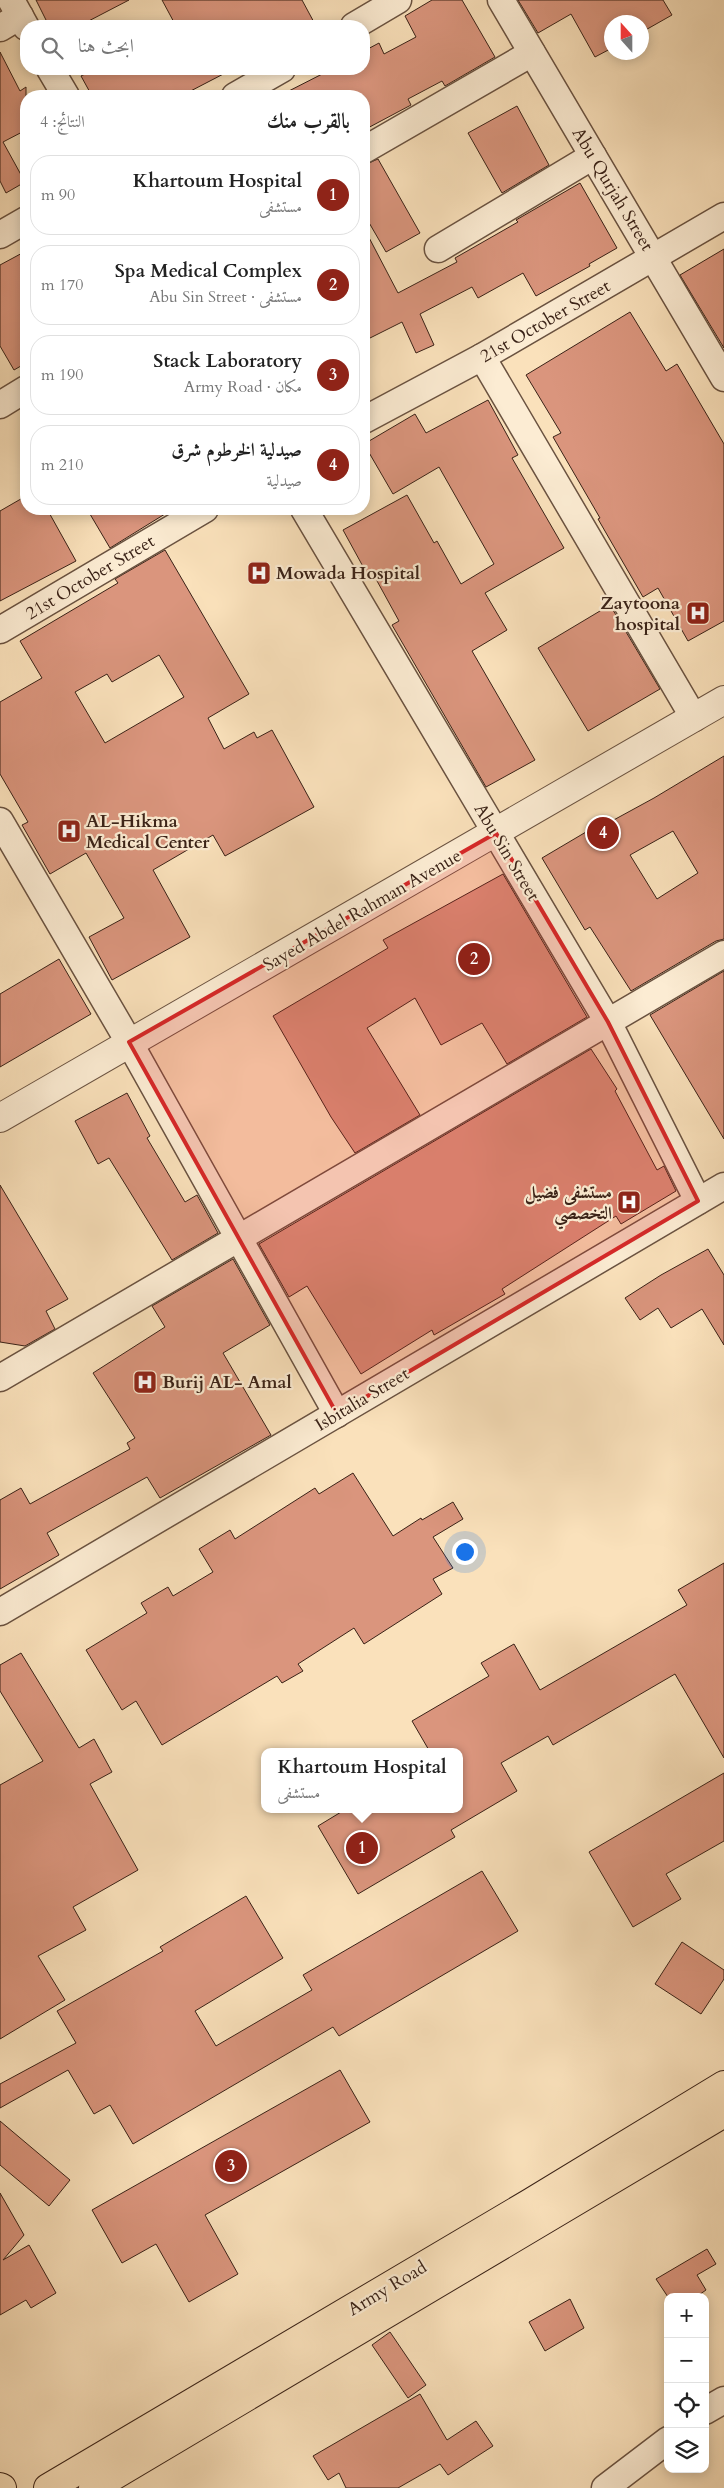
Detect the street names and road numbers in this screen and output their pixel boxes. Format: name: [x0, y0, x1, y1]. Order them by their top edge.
street label: Abu Qurjah Street: [566, 123, 660, 256]
street label: 21st October Street: [475, 274, 615, 369]
street label: 21st October Street: [21, 529, 160, 626]
street label: Abu Sin Street: [468, 799, 546, 906]
street label: Sayed Abdel Rahman Avenue: [259, 843, 466, 978]
street label: Isbitalia Street: [310, 1361, 414, 1437]
street label: Army Road: [343, 2255, 432, 2322]

